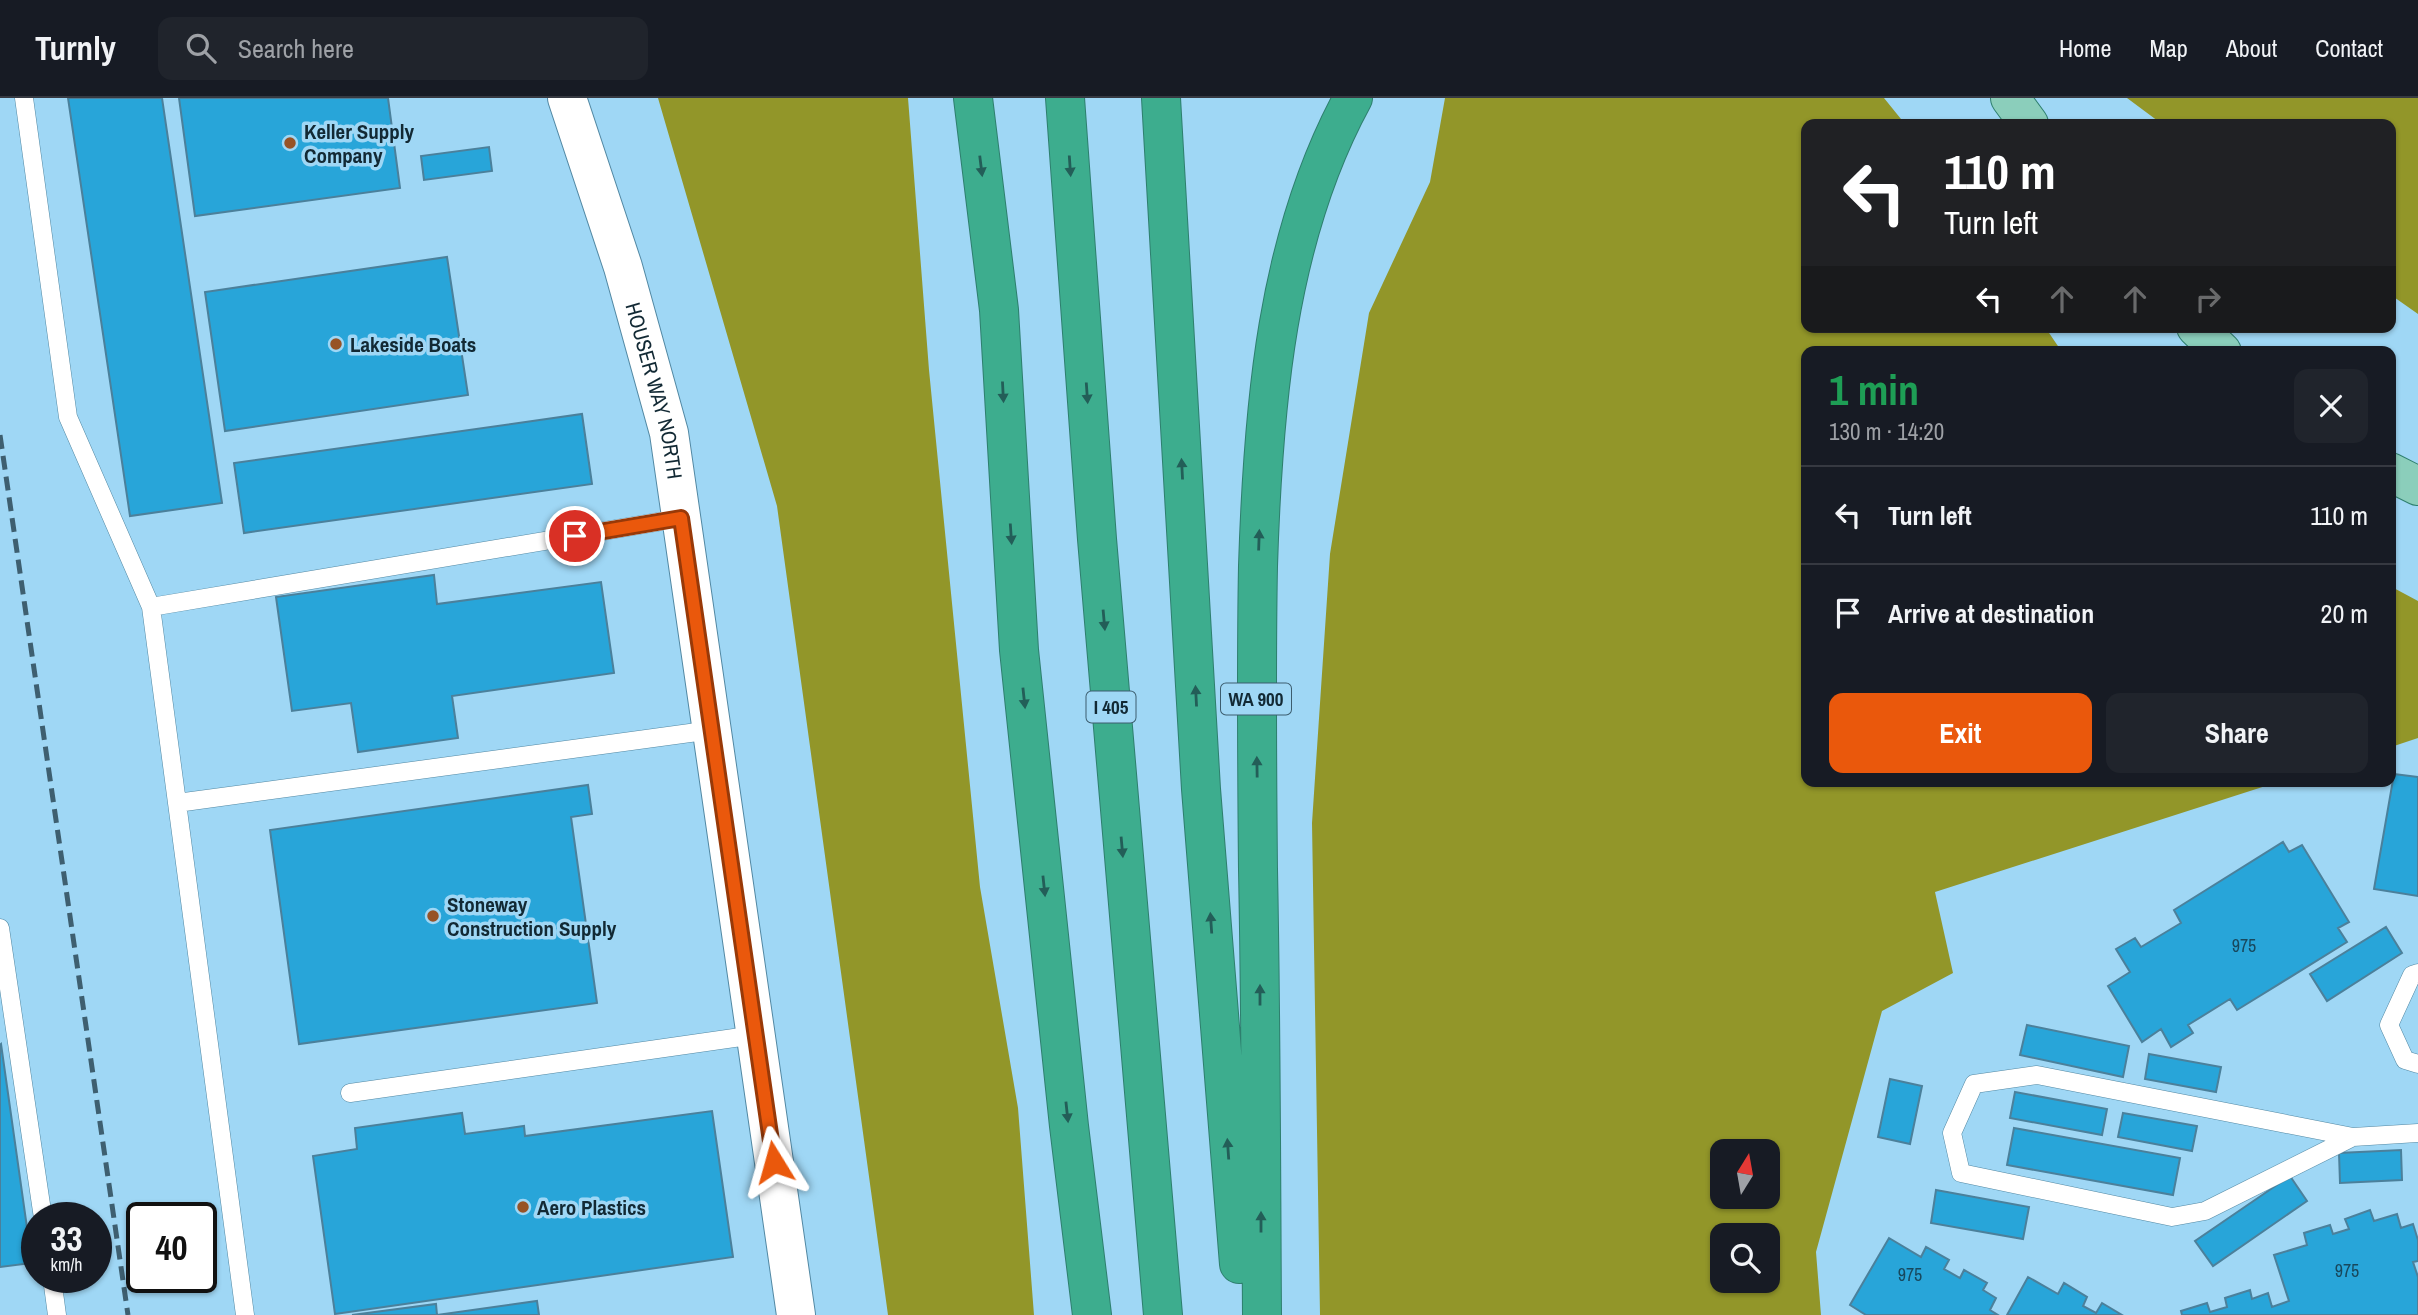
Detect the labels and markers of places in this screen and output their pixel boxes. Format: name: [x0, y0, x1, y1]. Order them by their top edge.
place label: Keller Supply Company: [304, 117, 414, 170]
marker: Keller Supply Company: [282, 135, 298, 151]
place label: Lakeside Boats: [350, 330, 476, 359]
marker: Lakeside Boats: [328, 336, 344, 352]
pin: [545, 506, 605, 566]
place label: Stoneway Construction Supply: [447, 890, 617, 943]
marker: Stoneway Construction Supply: [425, 908, 441, 924]
place label: Aero Plastics: [537, 1193, 646, 1222]
marker: Aero Plastics: [515, 1199, 531, 1215]

